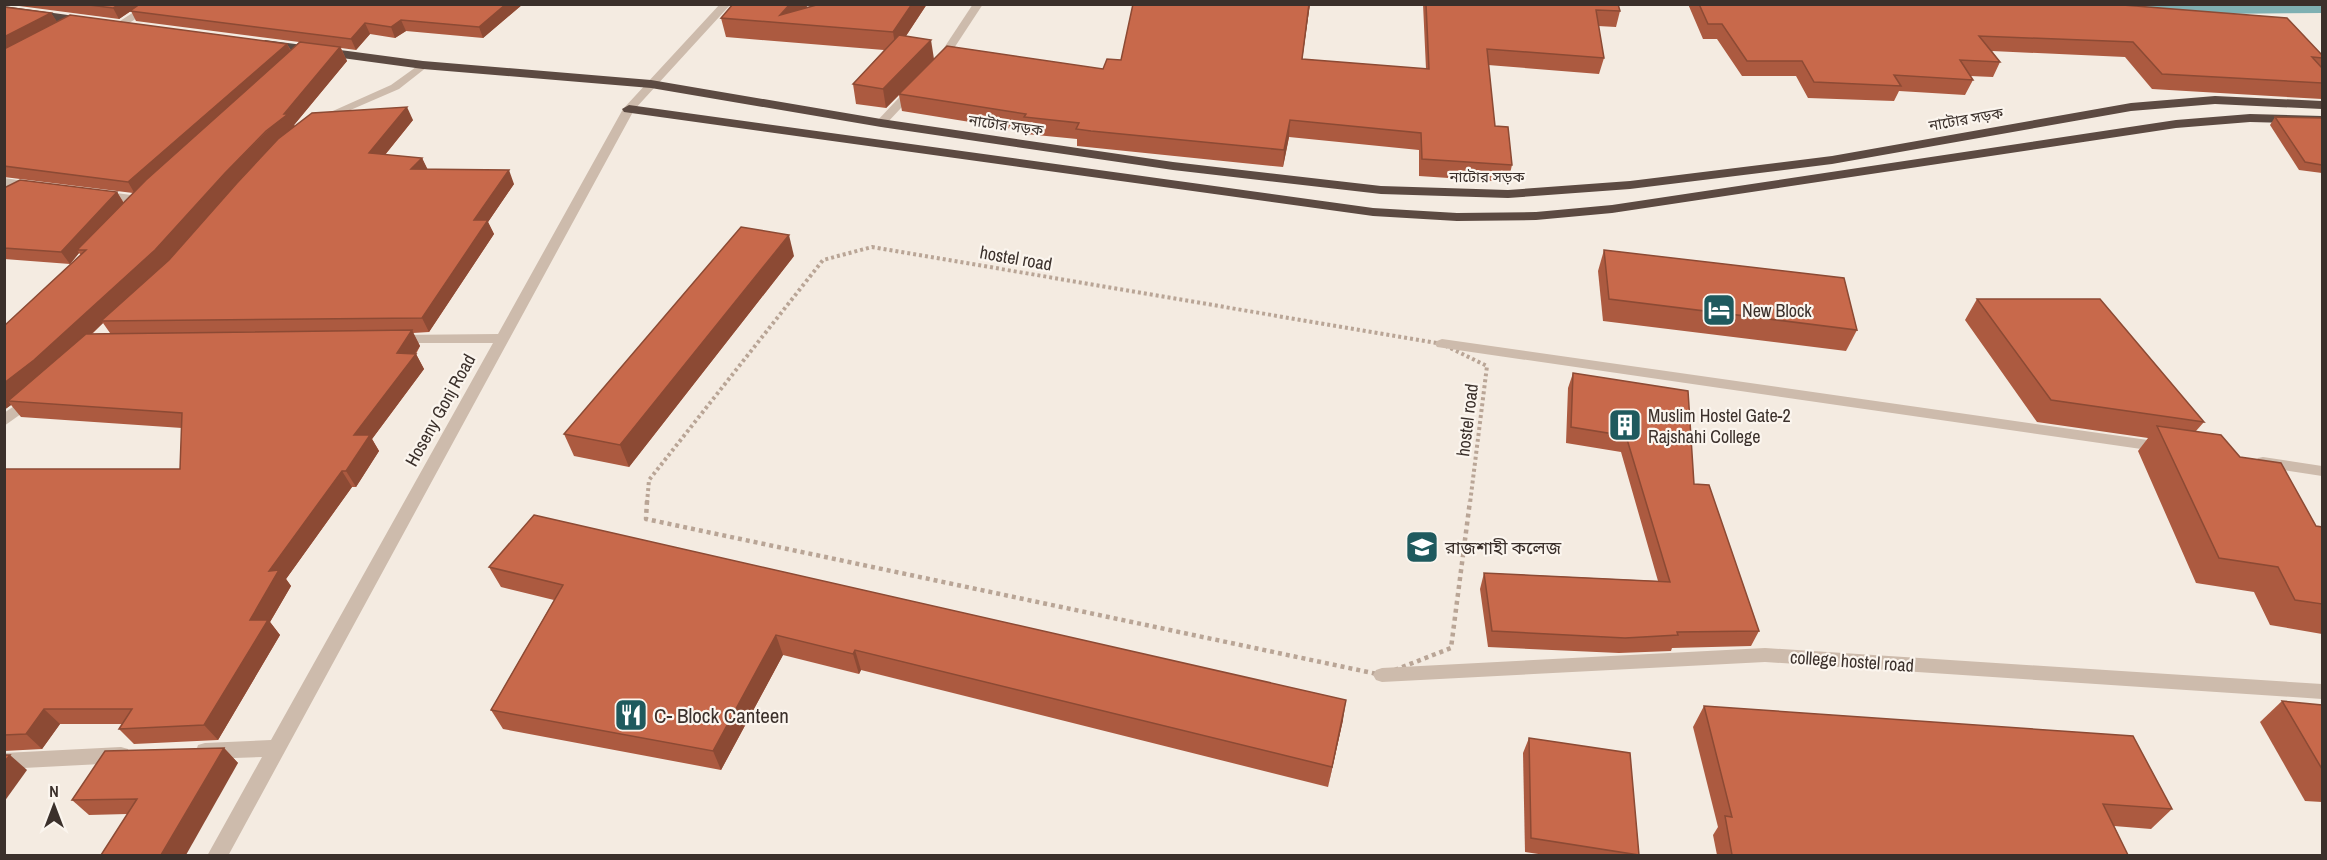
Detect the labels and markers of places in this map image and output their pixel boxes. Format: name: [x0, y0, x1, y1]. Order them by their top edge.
hotel icon: New Block: [1701, 292, 1737, 328]
place label: New Block: [1742, 298, 1812, 323]
place label: Muslim Hostel Gate-2 Rajshahi College: [1648, 403, 1791, 449]
building icon: Muslim Hostel Gate-2 Rajshahi College: [1607, 407, 1643, 443]
school or university icon: রাজশাহী কলেজ: [1404, 529, 1440, 565]
place label: রাজশাহী কলেজ: [1444, 535, 1562, 560]
restaurant icon: C- Block Canteen: [613, 697, 649, 733]
place label: C- Block Canteen: [654, 701, 789, 730]

